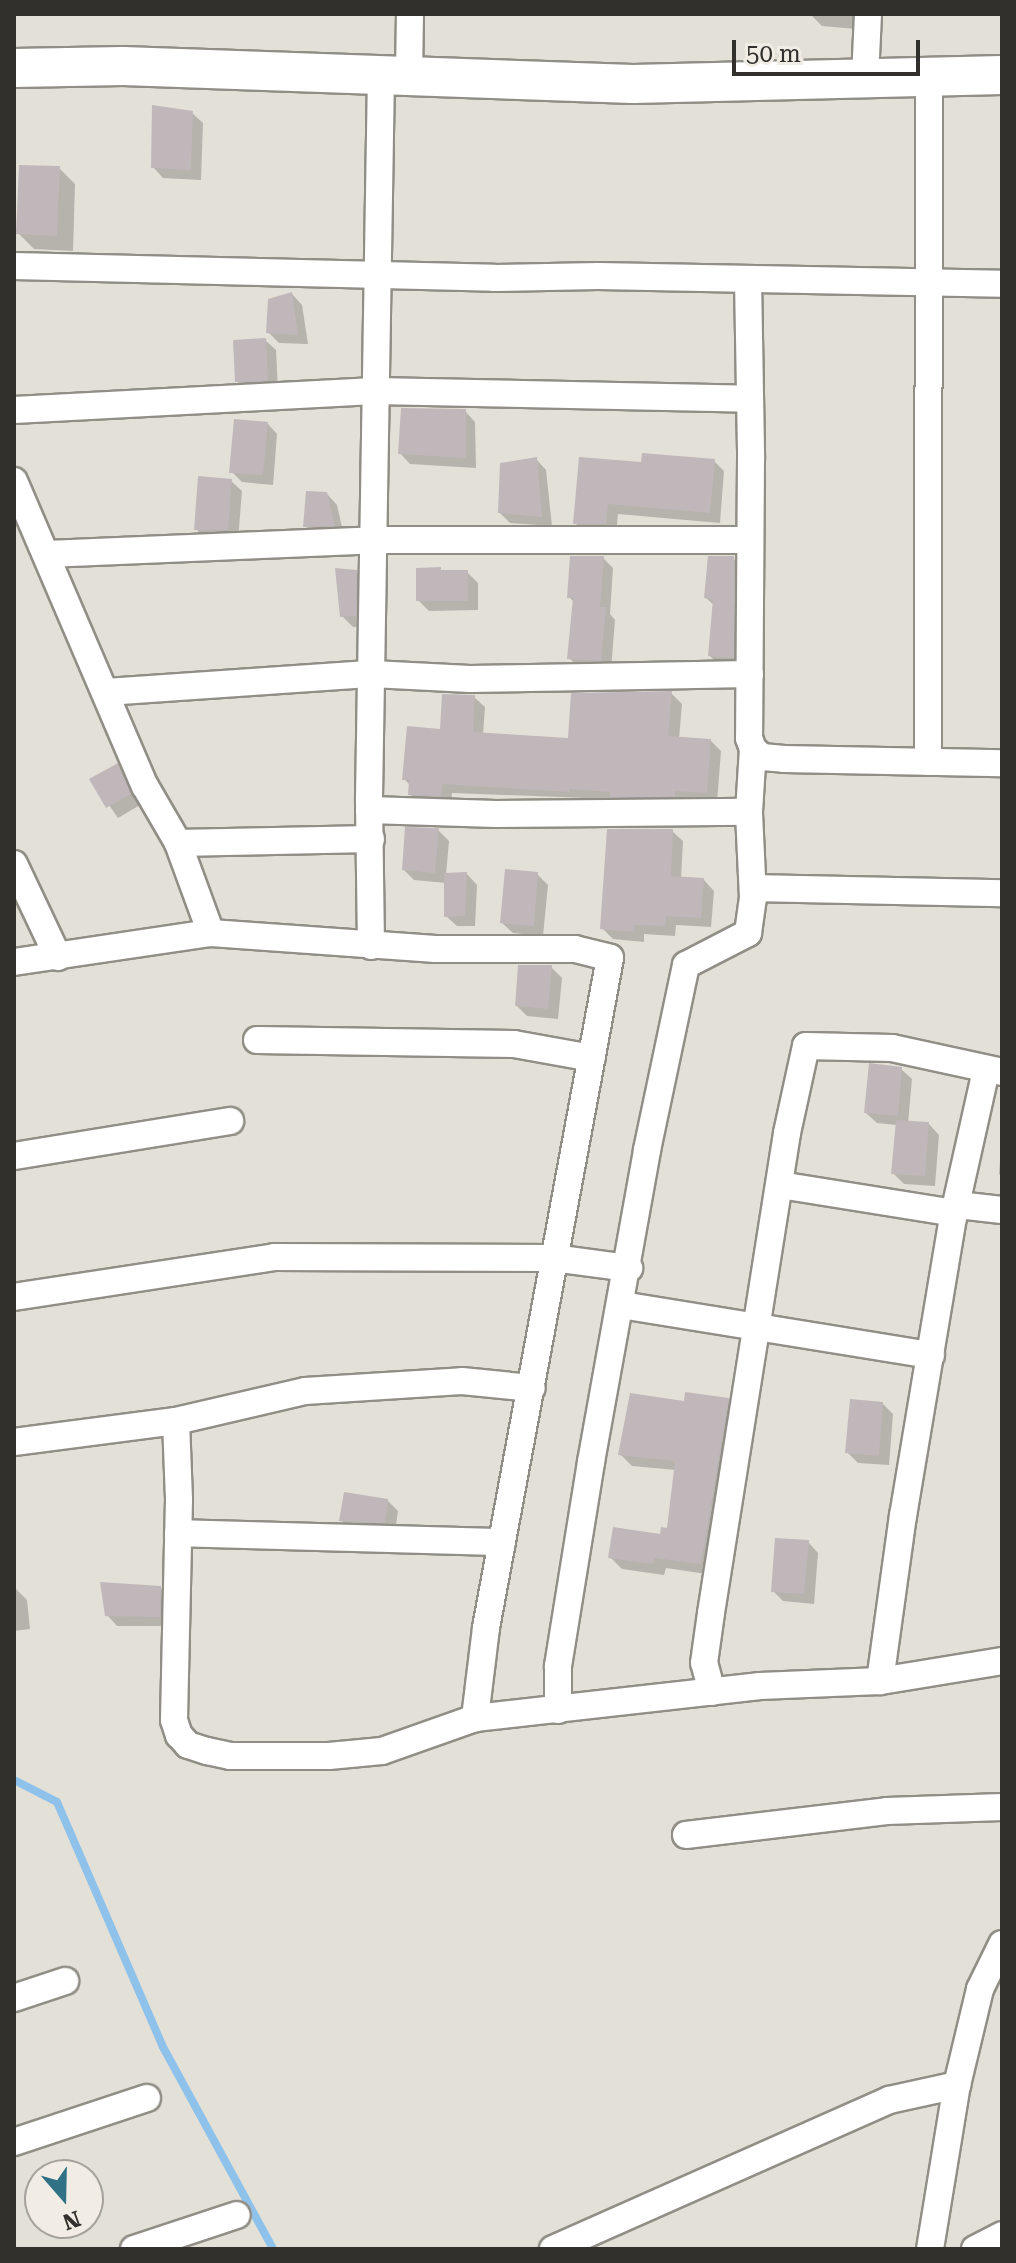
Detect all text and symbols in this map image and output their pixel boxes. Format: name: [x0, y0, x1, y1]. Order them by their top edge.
scale bar: [736, 24, 924, 74]
text: 50 m: [746, 40, 801, 68]
north arrow: [24, 2159, 104, 2239]
text: N: [59, 2205, 84, 2235]

